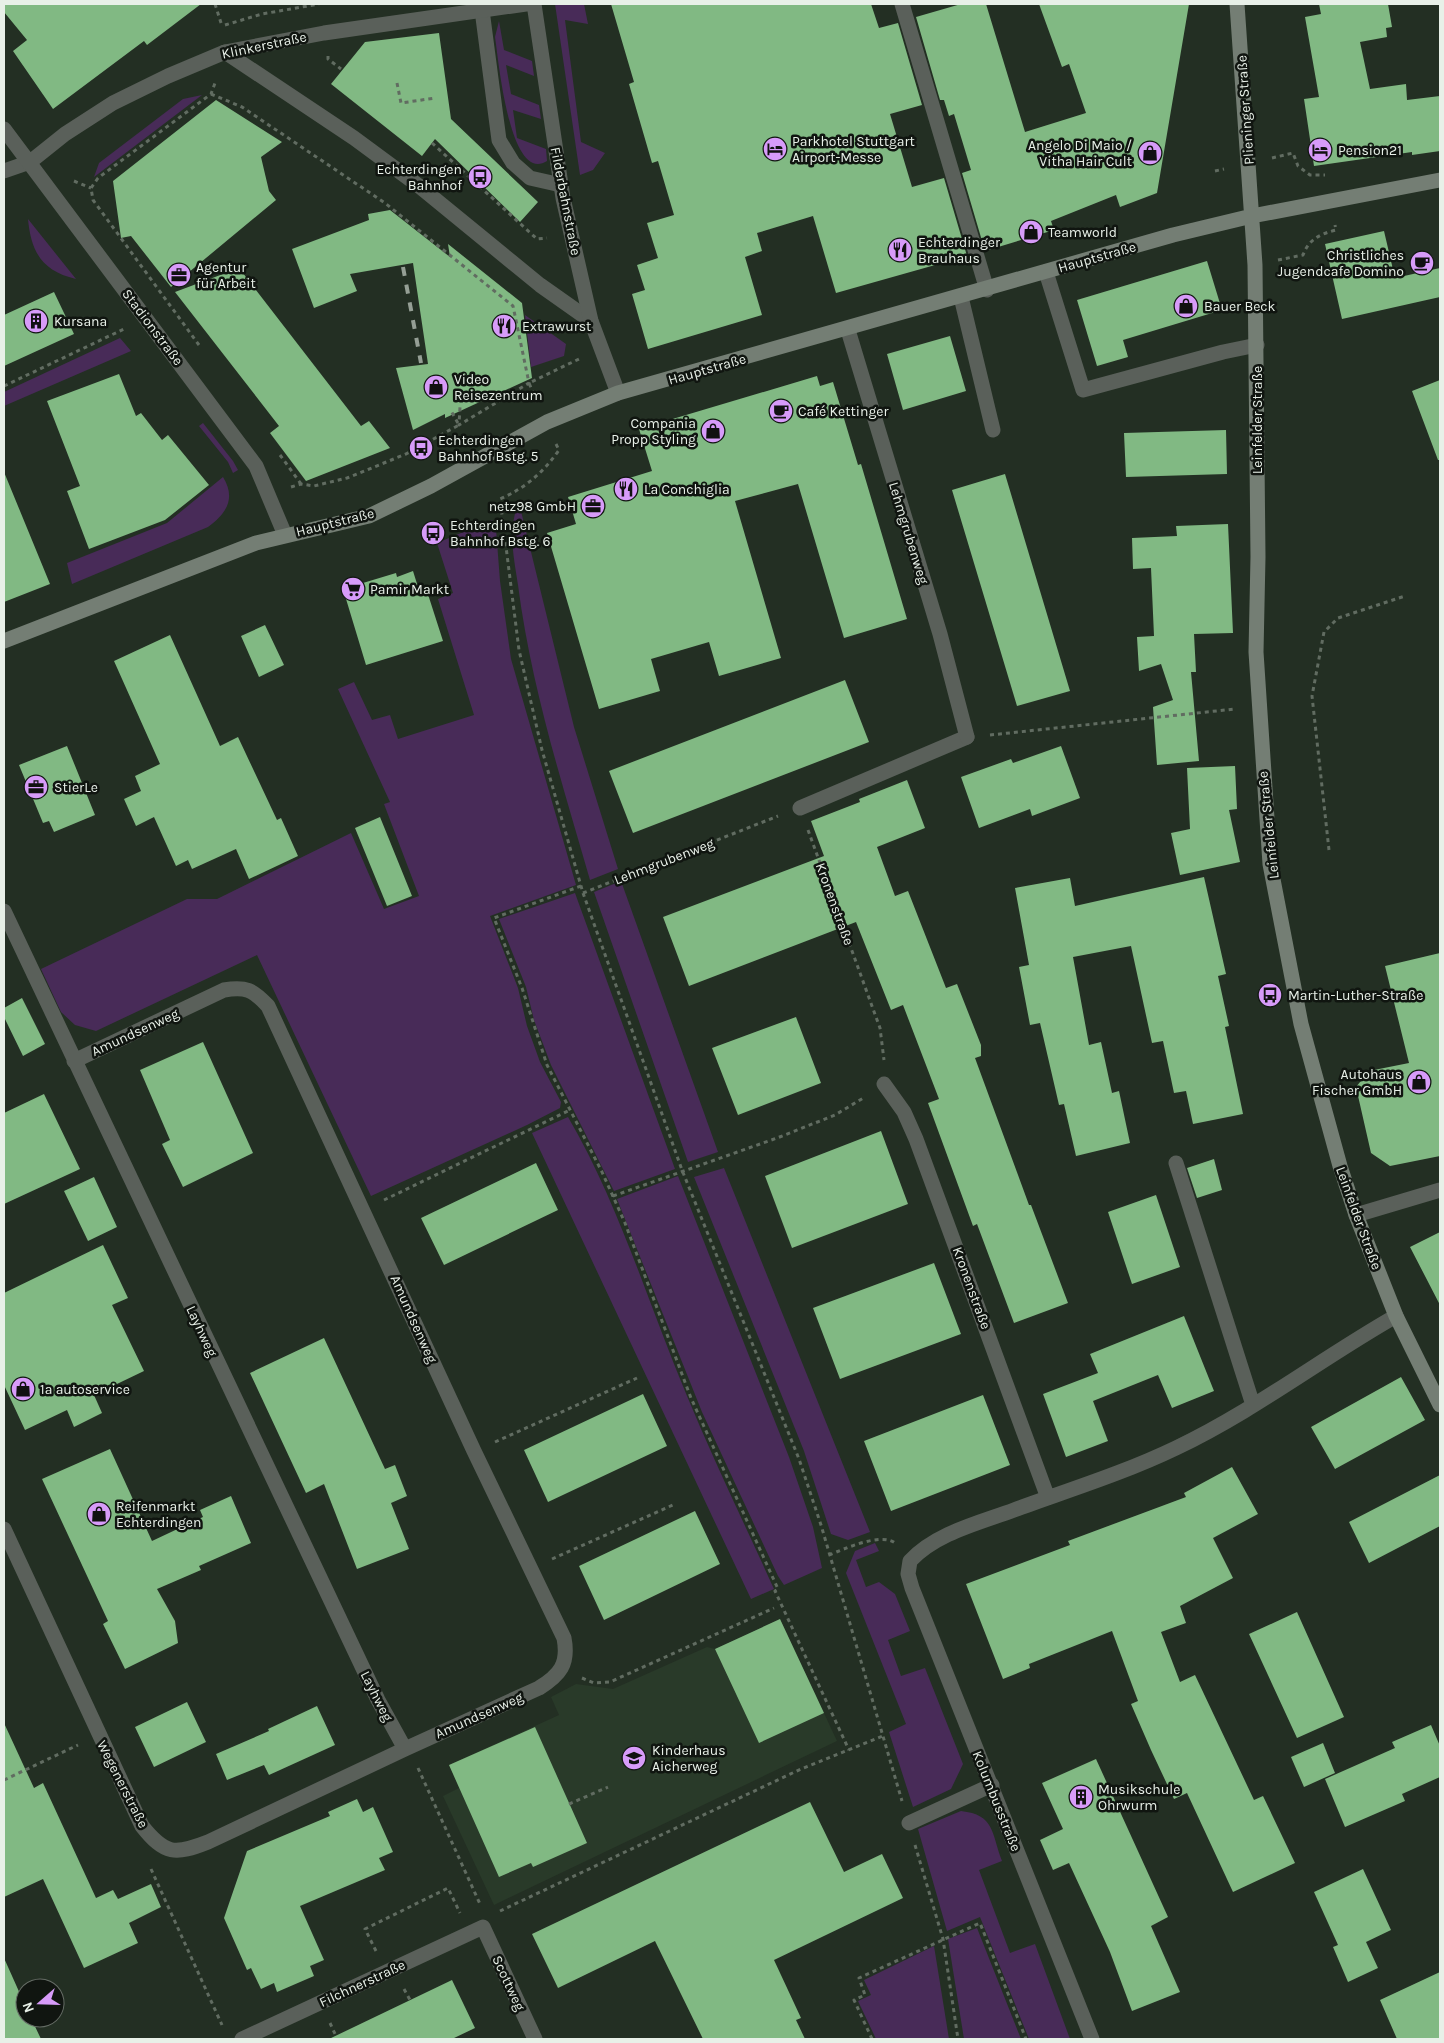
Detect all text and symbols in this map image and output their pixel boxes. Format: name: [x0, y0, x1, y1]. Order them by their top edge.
street label: Klinkerstraße: [220, 28, 308, 63]
street label: Plieninger Straße: [1233, 55, 1258, 165]
place label: Parkhotel Stuttgart Airport-Messe: [792, 133, 915, 166]
hotel icon: Parkhotel Stuttgart Airport-Messe: [762, 136, 788, 162]
place label: Angelo Di Maio / Vitha Hair Cult: [1028, 137, 1132, 170]
hotel icon: Pension21: [1307, 137, 1333, 163]
shop icon: Angelo Di Maio / Vitha Hair Cult: [1137, 140, 1163, 166]
place label: Pension21: [1338, 142, 1402, 159]
street label: Filderbahnstraße: [547, 145, 584, 257]
place label: Echterdingen Bahnhof: [376, 161, 462, 194]
bus stop icon: Echterdingen Bahnhof: [467, 164, 493, 190]
shop icon: Teamworld: [1018, 219, 1044, 245]
place label: Teamworld: [1048, 224, 1117, 241]
place label: Echterdinger Brauhaus: [918, 234, 1001, 267]
restaurant icon: Echterdinger Brauhaus: [887, 237, 913, 263]
street label: Hauptstraße: [1056, 238, 1138, 277]
place label: Christliches Jugendcafe Domino: [1278, 247, 1404, 280]
cafe icon: Christliches Jugendcafe Domino: [1409, 250, 1435, 276]
place label: Agentur für Arbeit: [196, 259, 256, 292]
office icon: Agentur für Arbeit: [166, 262, 192, 288]
street label: Stadionstraße: [118, 286, 187, 369]
shop icon: Bauer Beck: [1173, 293, 1199, 319]
place label: Bauer Beck: [1204, 298, 1276, 315]
building icon: Kursana: [23, 308, 49, 334]
place label: Kursana: [54, 313, 107, 330]
restaurant icon: Extrawurst: [491, 313, 517, 339]
place label: Extrawurst: [522, 318, 591, 335]
street label: Hauptstraße: [666, 350, 748, 389]
street label: Leinfelder Straße: [1249, 366, 1266, 474]
place label: Video Reisezentrum: [454, 371, 543, 404]
shop icon: Video Reisezentrum: [423, 374, 449, 400]
cafe icon: Café Kettinger: [768, 398, 794, 424]
place label: Café Kettinger: [798, 403, 890, 420]
place label: Compania Propp Styling: [611, 415, 696, 448]
shop icon: Compania Propp Styling: [700, 418, 726, 444]
place label: Echterdingen Bahnhof Bstg. 5: [438, 432, 539, 465]
bus stop icon: Echterdingen Bahnhof Bstg. 5: [408, 435, 434, 461]
restaurant icon: La Conchiglia: [613, 476, 639, 502]
street label: Lehmgrubenweg: [885, 480, 932, 586]
place label: La Conchiglia: [644, 481, 730, 498]
office icon: netz98 GmbH: [580, 493, 606, 519]
place label: netz98 GmbH: [489, 498, 576, 515]
street label: Hauptstraße: [294, 505, 376, 540]
place label: Echterdingen Bahnhof Bstg. 6: [450, 517, 551, 550]
bus stop icon: Echterdingen Bahnhof Bstg. 6: [420, 520, 446, 546]
supermarket icon: Pamir Markt: [340, 576, 366, 602]
place label: Pamir Markt: [370, 581, 449, 598]
street label: Leinfelder Straße: [1254, 770, 1283, 880]
office icon: StierLe: [23, 774, 49, 800]
place label: StierLe: [54, 779, 98, 796]
street label: Lehmgrubenweg: [612, 835, 717, 888]
street label: Kronenstraße: [812, 861, 857, 948]
bus stop icon: Martin-Luther-Straße: [1257, 982, 1283, 1008]
place label: Martin-Luther-Straße: [1288, 987, 1424, 1004]
street label: Amundsenweg: [89, 1005, 182, 1060]
place label: Autohaus Fischer GmbH: [1312, 1066, 1402, 1099]
shop icon: Autohaus Fischer GmbH: [1406, 1069, 1432, 1095]
street label: Leinfelder Straße: [1332, 1164, 1385, 1272]
street label: Kronenstraße: [949, 1245, 994, 1332]
street label: Amundsenweg: [387, 1273, 441, 1366]
street label: Layhweg: [182, 1303, 221, 1360]
shop icon: 1a autoservice: [10, 1376, 36, 1402]
place label: 1a autoservice: [40, 1381, 130, 1398]
place label: Reifenmarkt Echterdingen: [116, 1498, 202, 1531]
shop icon: Reifenmarkt Echterdingen: [86, 1501, 112, 1527]
street label: Layhweg: [357, 1668, 397, 1724]
street label: Amundsenweg: [433, 1688, 526, 1742]
street label: Wegenerstraße: [93, 1738, 152, 1831]
place label: Kinderhaus Aicherweg: [652, 1742, 726, 1775]
school or university icon: Kinderhaus Aicherweg: [621, 1745, 647, 1771]
street label: Kolumbusstraße: [969, 1748, 1024, 1854]
place label: Musikschule Ohrwurm: [1098, 1781, 1180, 1814]
building icon: Musikschule Ohrwurm: [1068, 1784, 1094, 1810]
street label: Scottweg: [488, 1953, 529, 2014]
street label: Filchnerstraße: [316, 1956, 408, 2011]
north arrow: [15, 1978, 65, 2028]
text: N: [19, 2000, 38, 2015]

